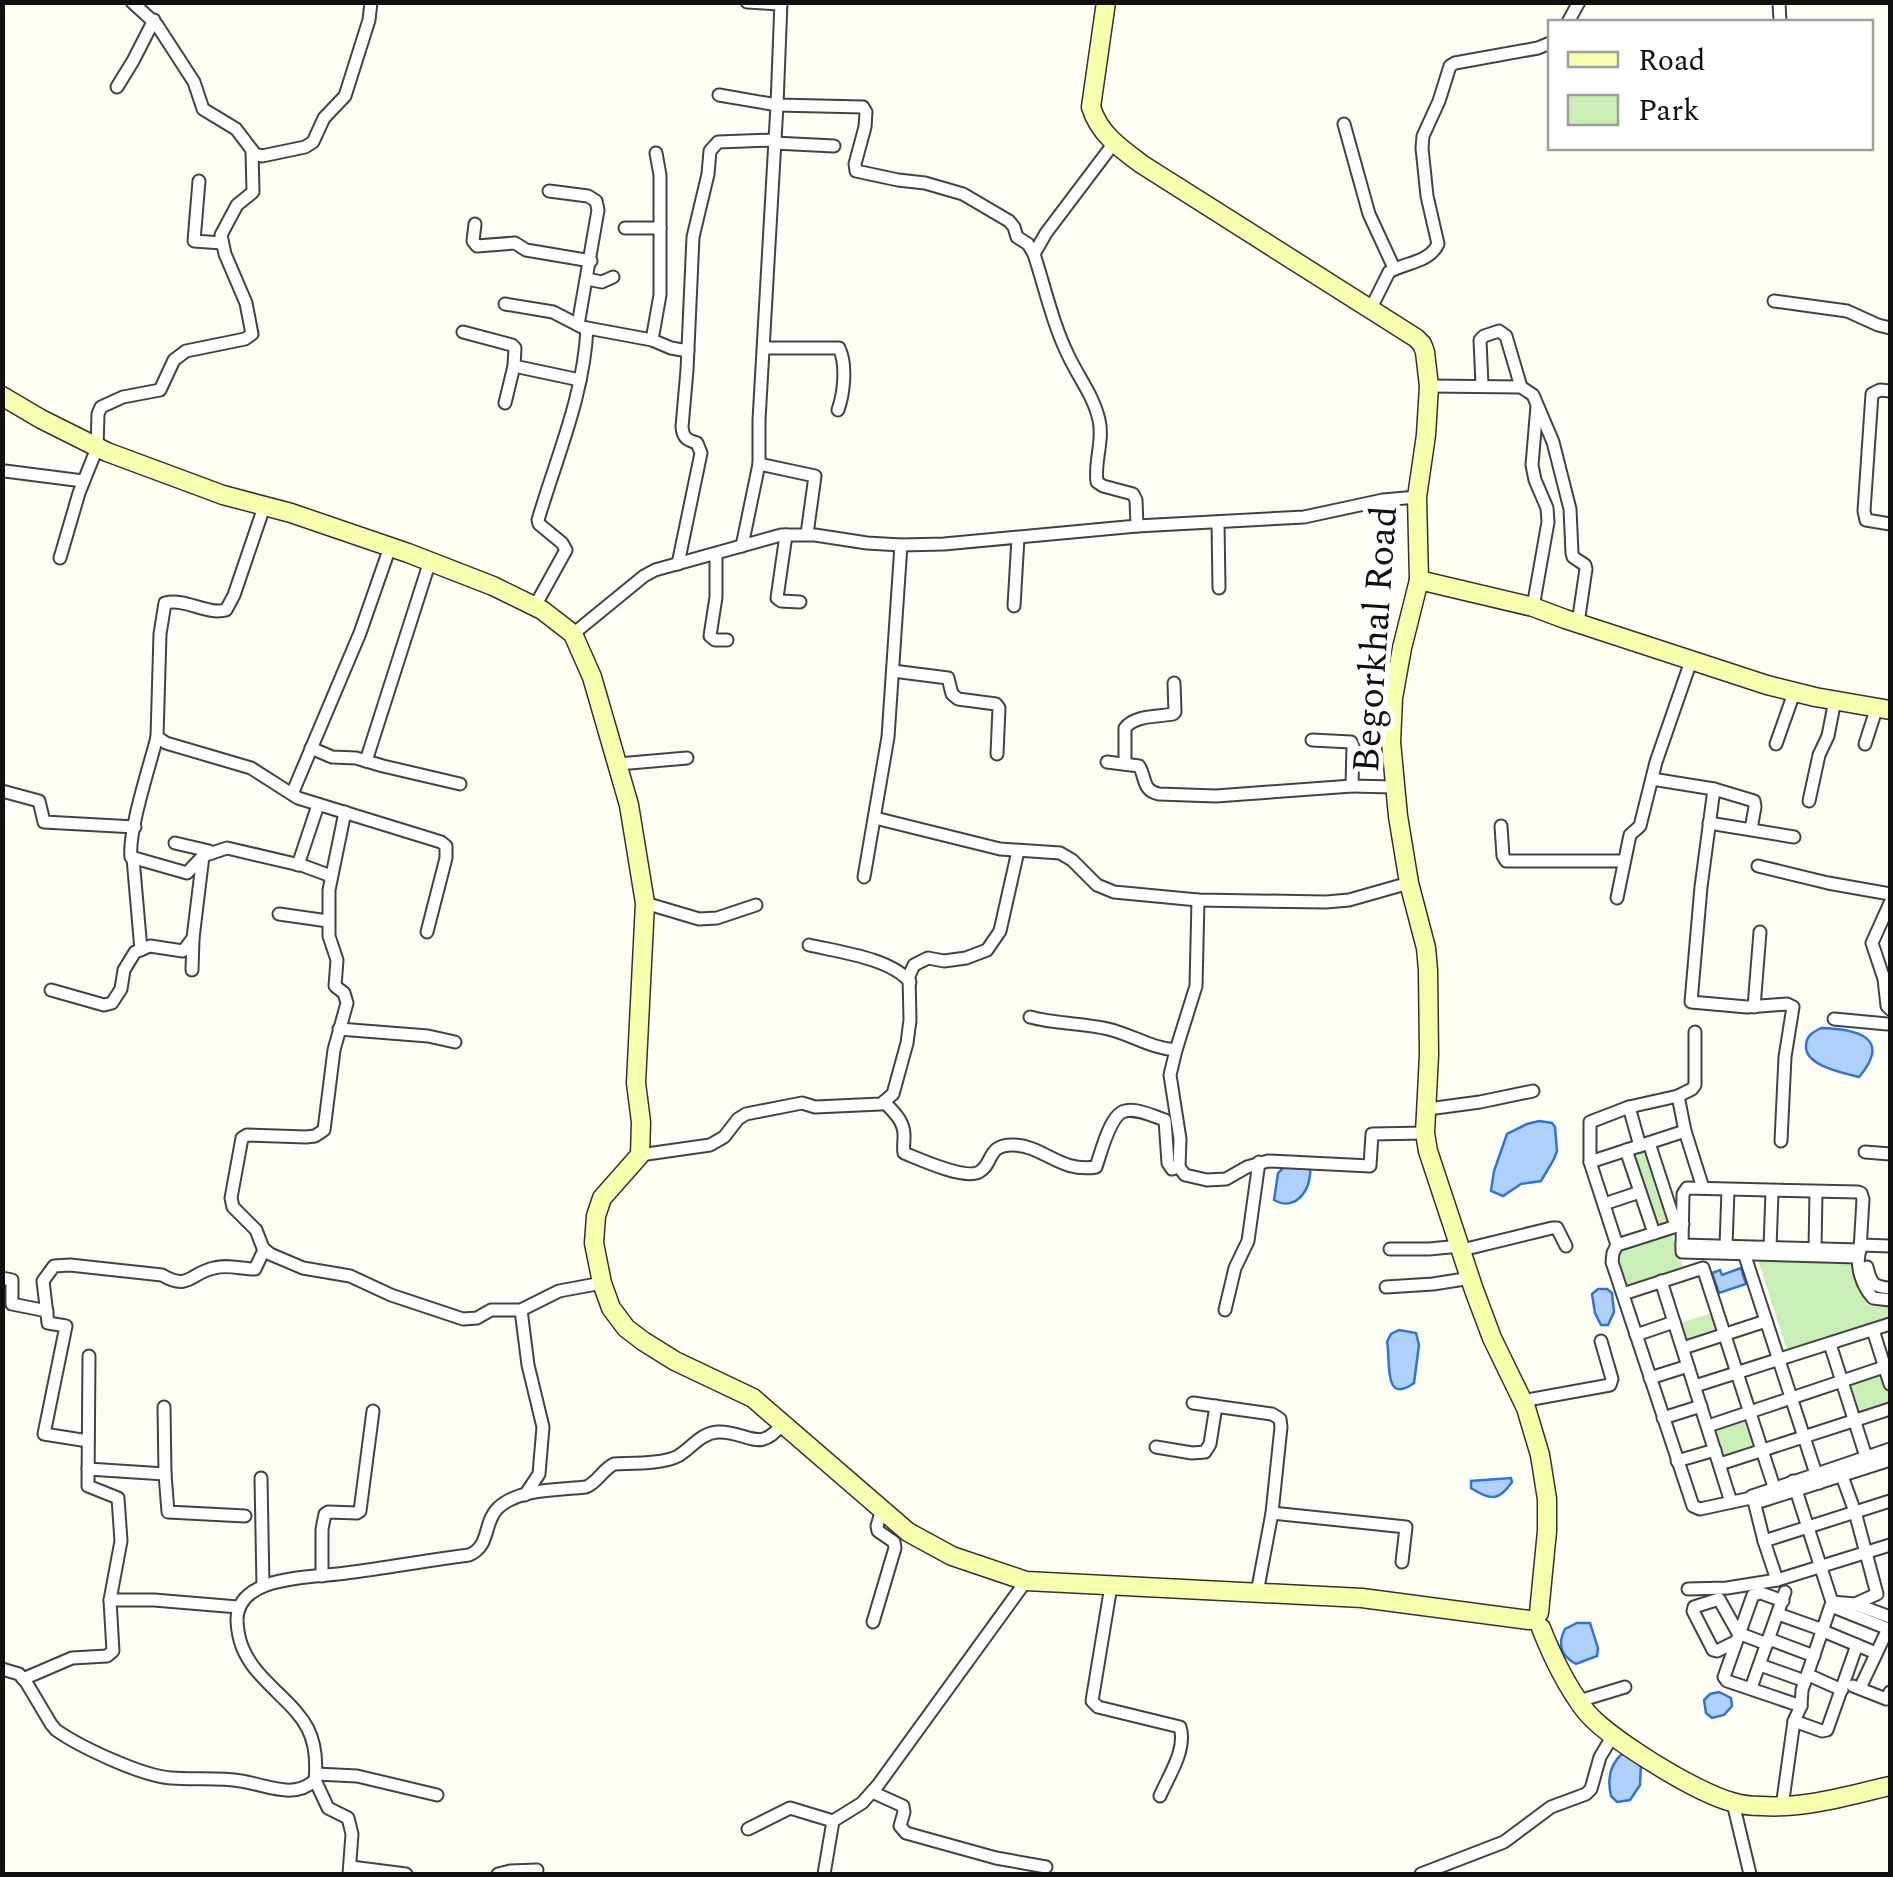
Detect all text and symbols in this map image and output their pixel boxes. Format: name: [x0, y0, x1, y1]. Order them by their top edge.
legend: [1548, 20, 1873, 150]
text: Road: [1638, 38, 1706, 84]
text: Park: [1638, 88, 1700, 134]
street label: Begorkhal Road: [1338, 504, 1414, 774]

